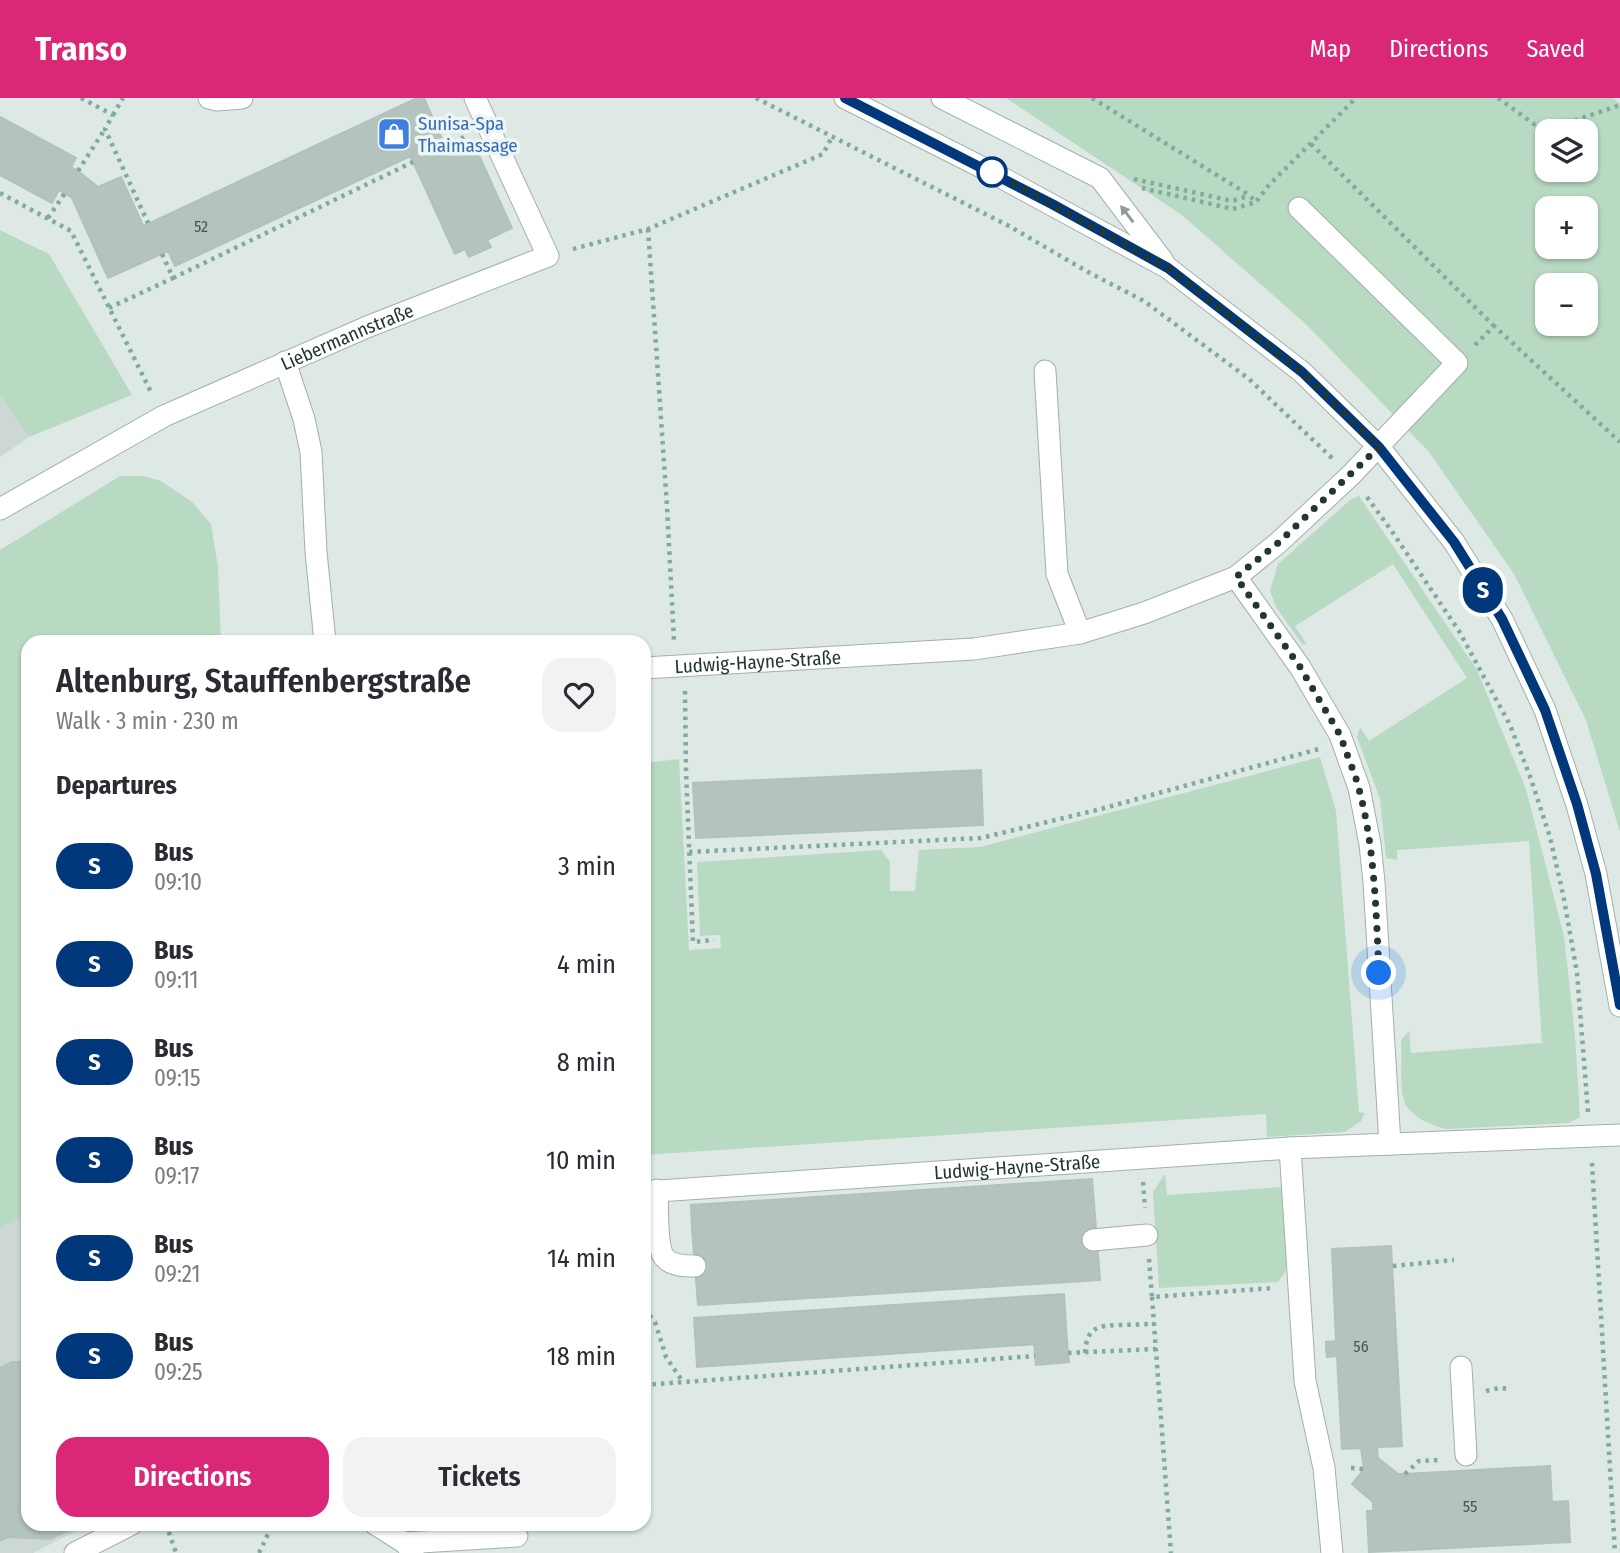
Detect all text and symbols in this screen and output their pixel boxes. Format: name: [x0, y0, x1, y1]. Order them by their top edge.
text: Transo: [35, 29, 127, 69]
text: Map: [1310, 35, 1351, 63]
text: Directions: [1389, 35, 1488, 63]
text: Saved: [1526, 35, 1585, 63]
place label: Sunisa-Spa Thaimassage: [418, 112, 518, 157]
shop icon: Sunisa-Spa Thaimassage: [375, 115, 413, 153]
map controls: [1535, 119, 1598, 336]
button: layers: [1535, 119, 1598, 182]
unlabelled marker: [977, 157, 1007, 187]
button: +: [1535, 196, 1598, 259]
one-way arrow: [1121, 205, 1135, 223]
house number: 52: [194, 217, 208, 236]
button: −: [1535, 273, 1598, 336]
street label: Liebermannstraße: [277, 299, 417, 375]
line badge: S: [1460, 567, 1506, 613]
text: S: [1477, 576, 1489, 604]
street label: Ludwig-Hayne-Straße: [674, 646, 842, 678]
button: heart: [542, 658, 616, 732]
text: Altenburg, Stauffenbergstraße: [56, 661, 471, 701]
text: Walk · 3 min · 230 m: [56, 707, 239, 735]
text: Departures: [56, 770, 177, 801]
text: Bus: [154, 837, 193, 868]
text: 3 min: [558, 851, 616, 882]
text: S: [88, 852, 101, 880]
text: 09:10: [154, 868, 202, 896]
text: Bus: [154, 935, 193, 966]
text: 4 min: [557, 949, 616, 980]
text: S: [88, 950, 101, 978]
your location: [1361, 955, 1396, 990]
text: 09:11: [154, 966, 199, 994]
text: Bus: [154, 1033, 193, 1064]
text: 8 min: [557, 1047, 616, 1078]
text: S: [88, 1048, 101, 1076]
text: 09:15: [154, 1064, 200, 1092]
text: Bus: [154, 1131, 193, 1162]
text: 10 min: [546, 1145, 616, 1176]
text: S: [88, 1146, 101, 1174]
street label: Ludwig-Hayne-Straße: [933, 1150, 1101, 1184]
text: 09:17: [154, 1162, 199, 1190]
text: Bus: [154, 1229, 193, 1260]
text: 14 min: [547, 1243, 616, 1274]
text: S: [88, 1244, 101, 1272]
text: 09:21: [154, 1260, 200, 1288]
text: Bus: [154, 1327, 193, 1358]
house number: 56: [1353, 1337, 1369, 1356]
text: 18 min: [547, 1341, 616, 1372]
text: S: [88, 1342, 101, 1370]
text: 09:25: [154, 1358, 203, 1386]
button: Directions: [56, 1437, 329, 1517]
button: Tickets: [343, 1437, 616, 1517]
house number: 55: [1463, 1497, 1477, 1516]

